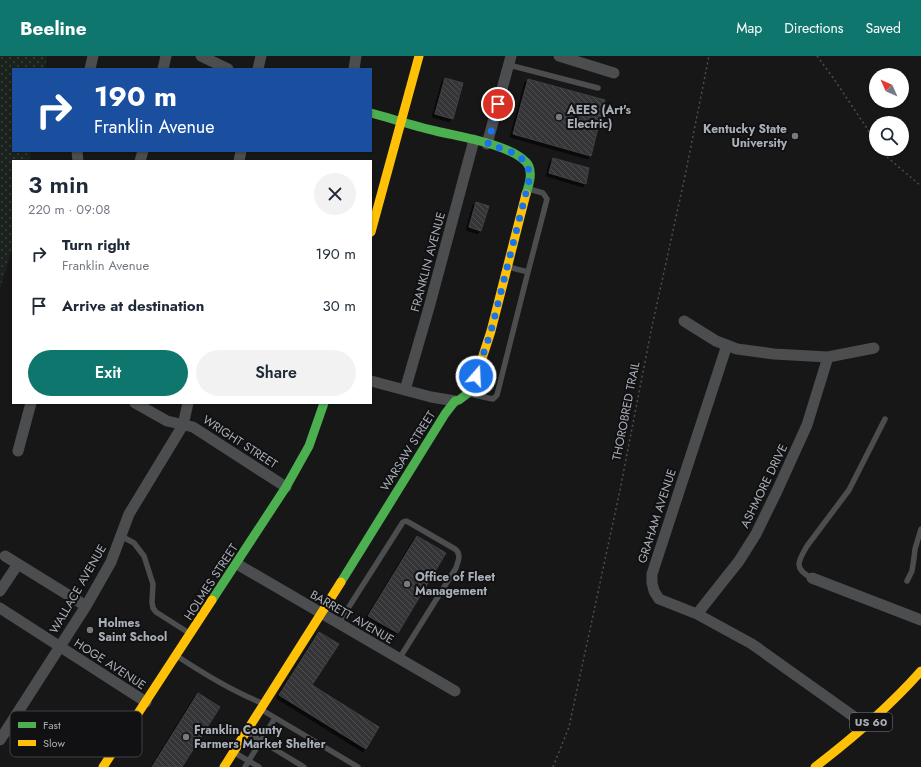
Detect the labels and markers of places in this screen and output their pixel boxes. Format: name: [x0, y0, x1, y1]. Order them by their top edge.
pin: [481, 87, 515, 121]
place label: AEES (Art's Electric): [566, 101, 632, 133]
marker: AEES (Art's Electric): [554, 112, 564, 122]
place label: Kentucky State University: [703, 120, 788, 152]
marker: Kentucky State University: [790, 131, 800, 141]
place label: Office of Fleet Management: [415, 568, 495, 600]
marker: Office of Fleet Management: [402, 579, 412, 589]
place label: Holmes Saint School: [98, 614, 167, 646]
marker: Holmes Saint School: [85, 625, 95, 635]
place label: Franklin County Farmers Market Shelter: [194, 721, 326, 753]
marker: Franklin County Farmers Market Shelter: [181, 732, 191, 742]

